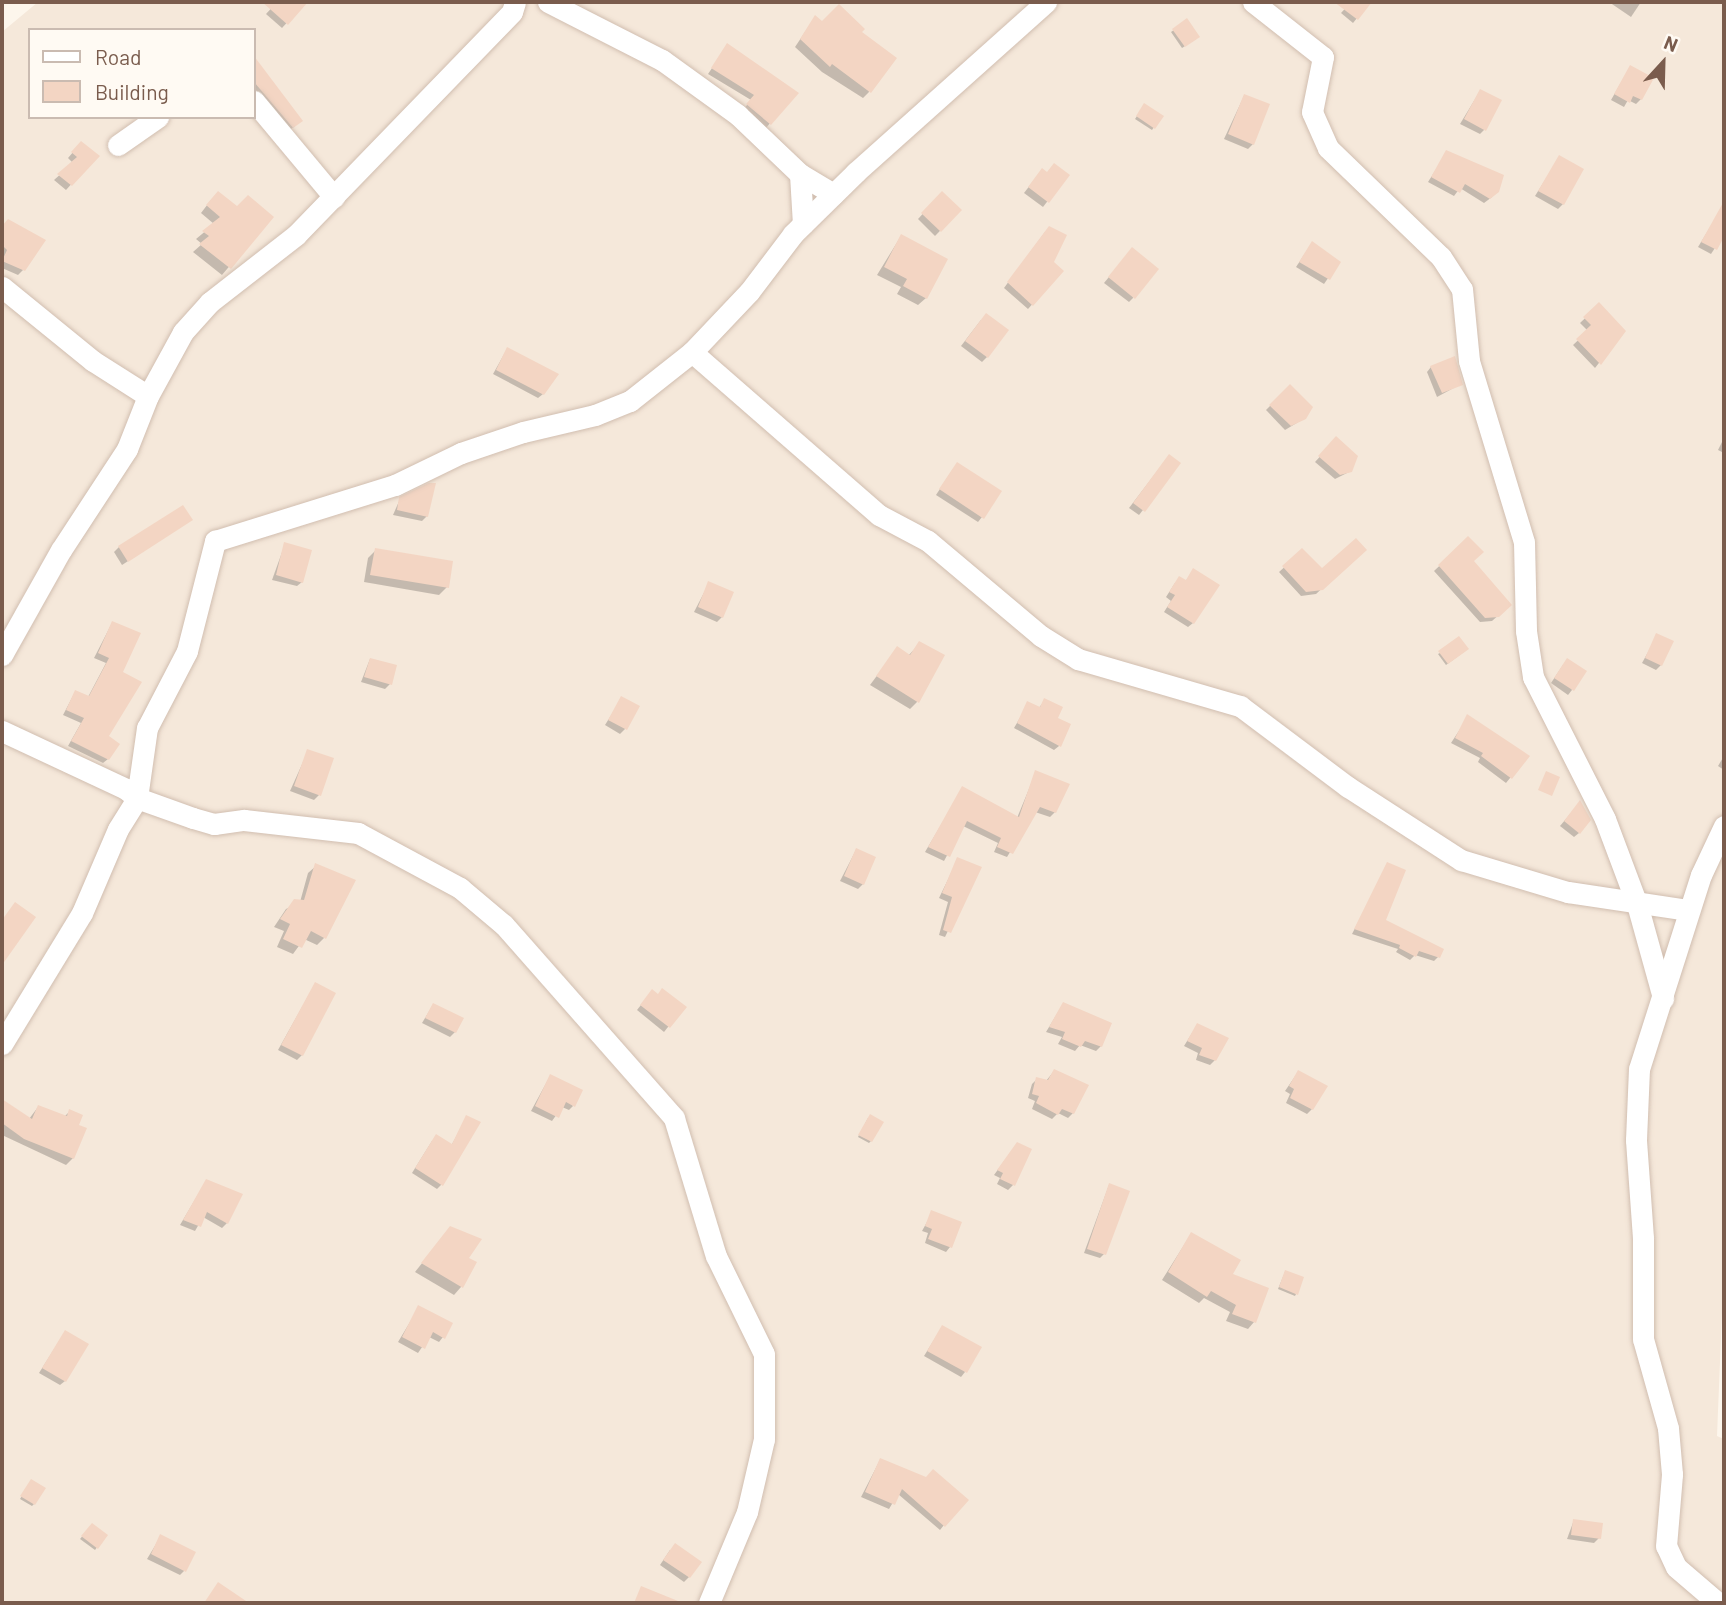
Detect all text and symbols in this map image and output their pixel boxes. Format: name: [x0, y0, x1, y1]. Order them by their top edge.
legend: [28, 28, 256, 119]
north arrow: [1628, 28, 1698, 98]
text: N: [1661, 30, 1681, 56]
text: Road: [95, 44, 141, 69]
text: Building: [95, 79, 169, 104]

